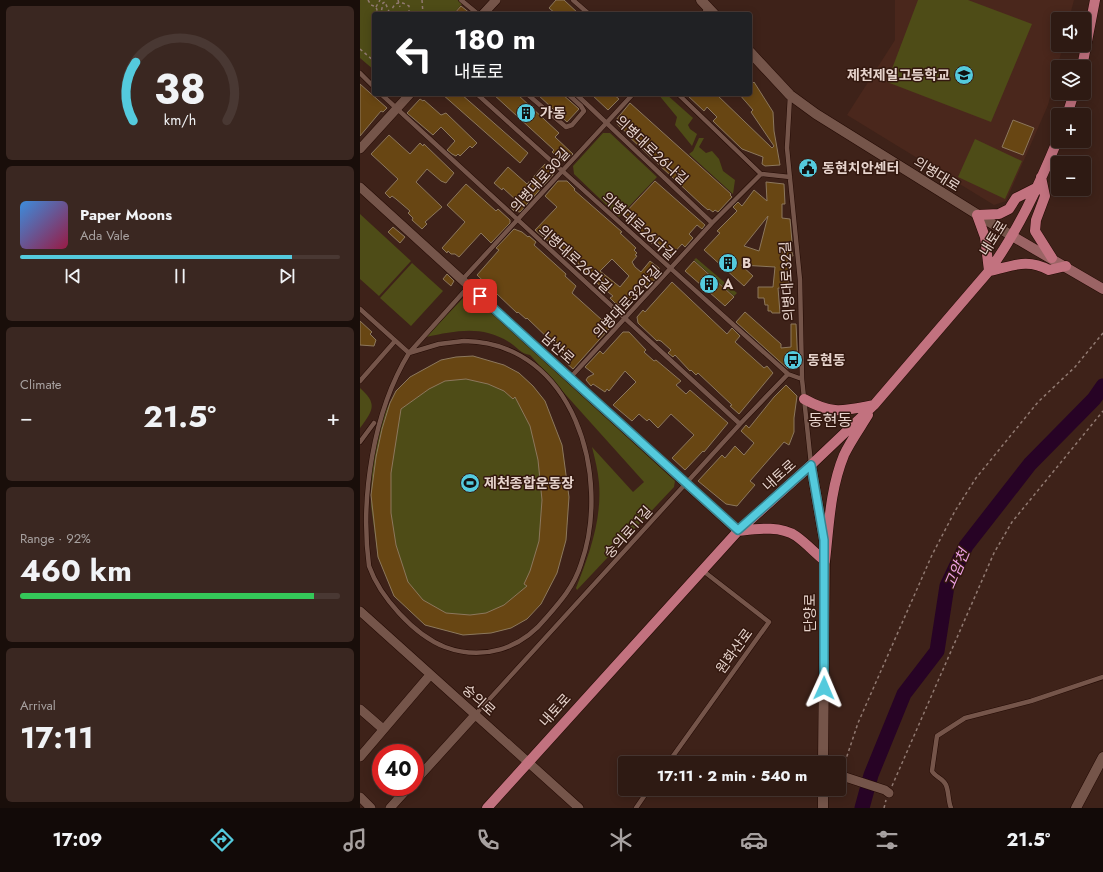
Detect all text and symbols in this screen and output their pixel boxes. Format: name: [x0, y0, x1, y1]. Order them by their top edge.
map controls: [1051, 12, 1091, 196]
button: sound: [1051, 12, 1091, 52]
text: 180 m: [454, 19, 536, 60]
icon: left: [388, 28, 440, 80]
text: 38: [154, 59, 206, 120]
text: 내토로: [454, 59, 504, 85]
button: layers: [1051, 60, 1091, 100]
school or university icon: 제천제일고등학교: [953, 64, 975, 86]
place label: 제천제일고등학교: [847, 65, 950, 85]
building icon: 가동: [515, 102, 537, 124]
place label: 가동: [540, 103, 566, 123]
button: +: [1051, 108, 1091, 148]
text: km/h: [164, 110, 196, 130]
street label: 의병대로26나길: [611, 111, 693, 189]
street label: 의병대로30길: [506, 143, 574, 217]
street label: 의병대로: [910, 152, 964, 196]
button: −: [1051, 156, 1091, 196]
public building icon: 동현치안센터: [797, 157, 819, 179]
place label: 동현치안센터: [822, 158, 899, 178]
street label: 의병대로26다길: [598, 187, 680, 265]
text: Paper Moons: [80, 204, 172, 226]
street label: 내토로: [974, 216, 1012, 260]
street label: 의병대로26라길: [534, 220, 616, 298]
text: Ada Vale: [80, 226, 129, 245]
street label: 의병대로32길: [775, 241, 799, 321]
building icon: B: [717, 252, 739, 274]
place label: B: [742, 253, 751, 273]
street label: 의병대로32안길: [588, 261, 666, 343]
icon: previous: [62, 265, 84, 287]
icon: pause: [169, 265, 191, 287]
icon: next: [276, 265, 298, 287]
building icon: A: [698, 273, 720, 295]
place label: A: [722, 274, 734, 294]
pin: [463, 279, 497, 313]
icon: arrive: [469, 285, 491, 307]
street label: 남산로: [537, 328, 579, 368]
bus stop icon: 동현동: [782, 349, 804, 371]
place label: 동현동: [807, 350, 846, 370]
text: Climate: [20, 375, 61, 394]
text: 21.5°: [143, 395, 216, 438]
text: −: [20, 401, 33, 433]
text: +: [326, 401, 340, 433]
district label: 동현동: [808, 409, 852, 432]
street label: 내토로: [758, 455, 800, 495]
sports icon: 제천종합운동장: [459, 472, 481, 494]
place label: 제천종합운동장: [484, 473, 574, 493]
street label: 숭의로11길: [599, 501, 657, 563]
text: Range · 92%: [20, 529, 91, 548]
water label: 고암천: [939, 544, 976, 592]
text: 460 km: [20, 549, 132, 592]
street label: 단양로: [800, 594, 820, 632]
street label: 원화산로: [711, 624, 757, 678]
position arrow: [803, 667, 845, 709]
street label: 숭의로: [458, 680, 500, 720]
street label: 내토로: [535, 689, 575, 731]
text: Arrival: [20, 696, 56, 715]
text: 17:11: [20, 716, 94, 759]
speed limit sign: 40: [372, 744, 424, 796]
text: 17:11 · 2 min · 540 m: [657, 765, 807, 787]
icon: directions: [208, 826, 236, 854]
icon: music: [341, 826, 369, 854]
icon: phone: [474, 826, 502, 854]
icon: climate: [607, 826, 635, 854]
icon: car: [740, 826, 768, 854]
icon: filters: [873, 826, 901, 854]
text: 17:09: [53, 827, 102, 853]
text: 21.5°: [1007, 827, 1050, 853]

